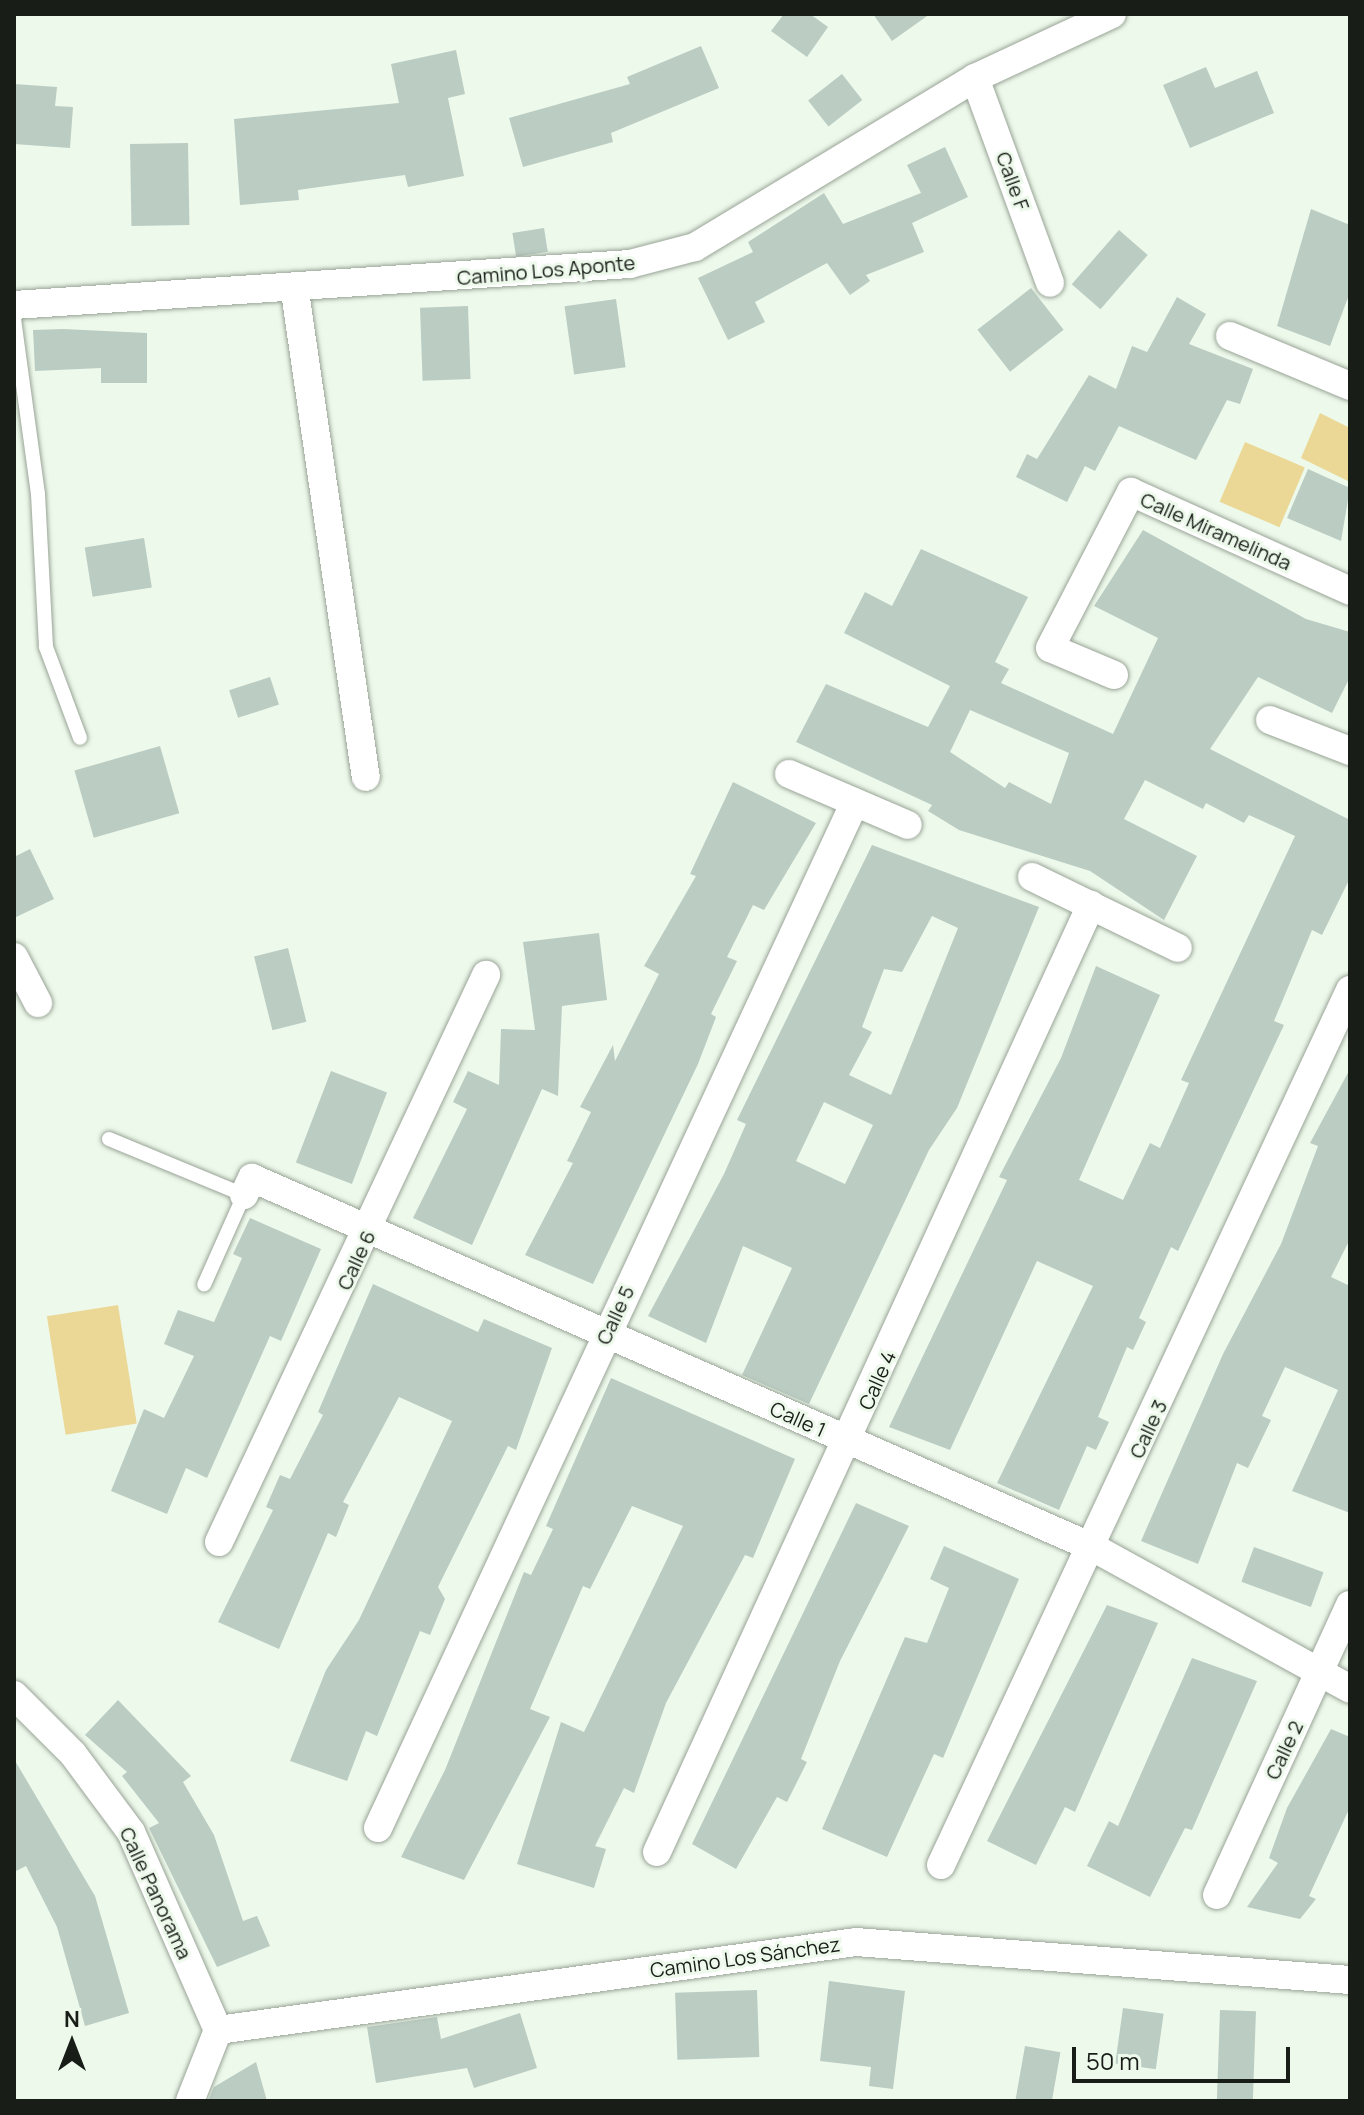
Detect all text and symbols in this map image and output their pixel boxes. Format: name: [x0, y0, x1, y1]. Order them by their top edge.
street label: Calle F: [991, 148, 1035, 214]
street label: Camino Los Aponte: [456, 250, 636, 290]
street label: Calle Miramelinda: [1137, 487, 1295, 575]
street label: Calle 6: [332, 1226, 380, 1294]
street label: Calle 5: [591, 1282, 639, 1348]
street label: Calle 4: [853, 1347, 901, 1413]
street label: Calle 1: [767, 1396, 829, 1442]
street label: Calle 3: [1124, 1396, 1172, 1462]
street label: Calle 2: [1260, 1717, 1308, 1783]
street label: Calle Panorama: [115, 1823, 197, 1963]
street label: Camino Los Sánchez: [648, 1932, 842, 1982]
north arrow: [32, 2003, 112, 2083]
text: N: [64, 2004, 80, 2034]
scale bar: [1076, 2031, 1294, 2081]
text: 50 m: [1086, 2044, 1140, 2077]

